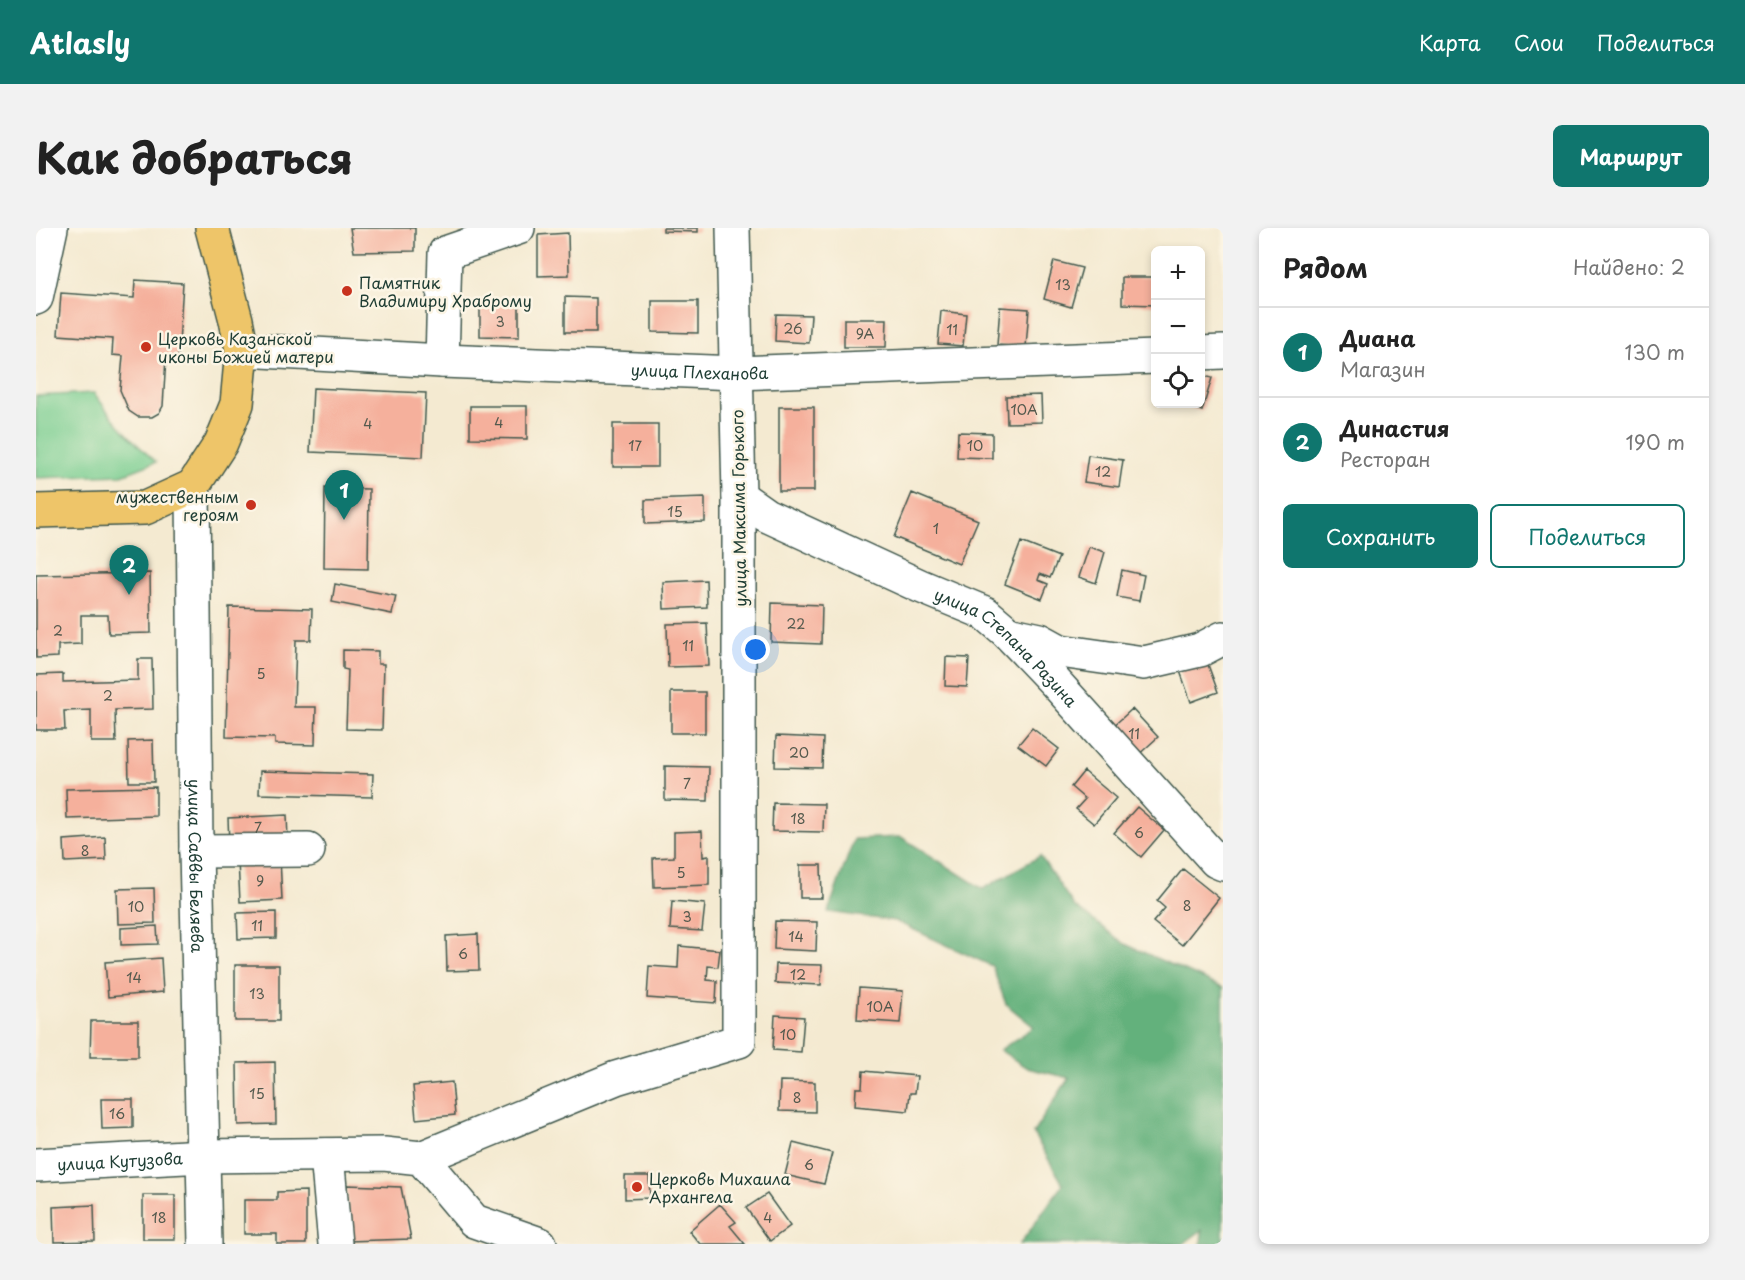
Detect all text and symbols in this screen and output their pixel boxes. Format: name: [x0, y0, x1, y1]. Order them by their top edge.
text: Atlasly: [30, 21, 130, 64]
text: Карта: [1419, 26, 1481, 58]
text: Слои: [1514, 26, 1564, 58]
text: Поделиться: [1597, 26, 1715, 58]
text: Как добраться: [36, 125, 353, 188]
button: Маршрут: [1553, 125, 1709, 187]
map controls: [1151, 246, 1205, 408]
button: +: [1151, 246, 1205, 300]
text: Рядом: [1283, 248, 1368, 287]
text: Найдено: 2: [1573, 252, 1685, 282]
place label: Памятник Владимиру Храброму: [359, 270, 532, 312]
house number: 13: [1055, 274, 1071, 295]
marker: Памятник Владимиру Храброму: [340, 284, 354, 298]
button: −: [1151, 300, 1205, 354]
house number: 3: [495, 311, 505, 332]
house number: 26: [783, 318, 803, 339]
house number: 11: [946, 319, 958, 340]
text: Диана: [1340, 321, 1415, 354]
house number: 9А: [856, 323, 875, 344]
place label: Церковь Казанской иконы Божией матери: [158, 326, 334, 368]
text: 1: [1298, 337, 1307, 367]
text: 130 m: [1625, 337, 1685, 367]
marker: Церковь Казанской иконы Божией матери: [139, 340, 153, 354]
button: locate: [1151, 354, 1205, 408]
text: Магазин: [1340, 354, 1426, 384]
street label: улица Плеханова: [630, 357, 769, 385]
house number: 10А: [1010, 399, 1038, 420]
street label: улица Максима Горького: [724, 409, 752, 607]
text: Династия: [1340, 411, 1449, 444]
house number: 4: [494, 412, 504, 433]
house number: 4: [363, 413, 373, 434]
text: 2: [1295, 427, 1310, 457]
text: 190 m: [1626, 427, 1685, 457]
house number: 17: [628, 435, 642, 456]
house number: 10: [967, 435, 983, 456]
text: Ресторан: [1340, 444, 1431, 474]
house number: 12: [1095, 461, 1111, 482]
pin: 1: [324, 470, 364, 520]
place label: мужественным героям: [116, 484, 239, 526]
marker: мужественным героям: [244, 498, 258, 512]
house number: 15: [667, 501, 683, 522]
button: Сохранить: [1283, 504, 1478, 568]
button: Поделиться: [1490, 504, 1685, 568]
house number: 1: [933, 518, 939, 539]
pin: 2: [110, 546, 148, 595]
street label: улица Степана Разина: [931, 581, 1083, 712]
house number: 22: [787, 613, 805, 634]
house number: 2: [53, 620, 63, 641]
house number: 11: [682, 635, 694, 656]
your location: [741, 635, 770, 664]
house number: 5: [256, 663, 266, 684]
house number: 2: [103, 685, 113, 706]
house number: 11: [1128, 723, 1140, 744]
house number: 20: [789, 742, 809, 763]
house number: 7: [683, 773, 691, 794]
street label: улица Саввы Беляева: [183, 779, 210, 953]
house number: 18: [790, 808, 806, 829]
house number: 7: [254, 817, 262, 838]
house number: 6: [1134, 822, 1144, 843]
house number: 8: [81, 840, 89, 861]
house number: 5: [676, 862, 686, 883]
house number: 9: [256, 870, 264, 891]
house number: 8: [1183, 895, 1191, 916]
house number: 10: [128, 896, 144, 917]
house number: 3: [682, 906, 692, 927]
house number: 11: [251, 915, 263, 936]
house number: 14: [788, 926, 804, 947]
house number: 6: [458, 943, 468, 964]
house number: 12: [790, 964, 806, 985]
house number: 14: [126, 967, 142, 988]
house number: 13: [249, 983, 265, 1004]
house number: 10А: [866, 996, 894, 1017]
house number: 10: [780, 1024, 796, 1045]
house number: 15: [249, 1083, 265, 1104]
house number: 8: [793, 1087, 801, 1108]
house number: 16: [109, 1103, 125, 1124]
street label: улица Кутузова: [56, 1145, 183, 1176]
house number: 6: [804, 1154, 814, 1175]
place label: Церковь Михаила Архангела: [649, 1166, 791, 1208]
marker: Церковь Михаила Архангела: [630, 1180, 644, 1194]
house number: 18: [151, 1207, 167, 1228]
house number: 4: [763, 1207, 773, 1228]

